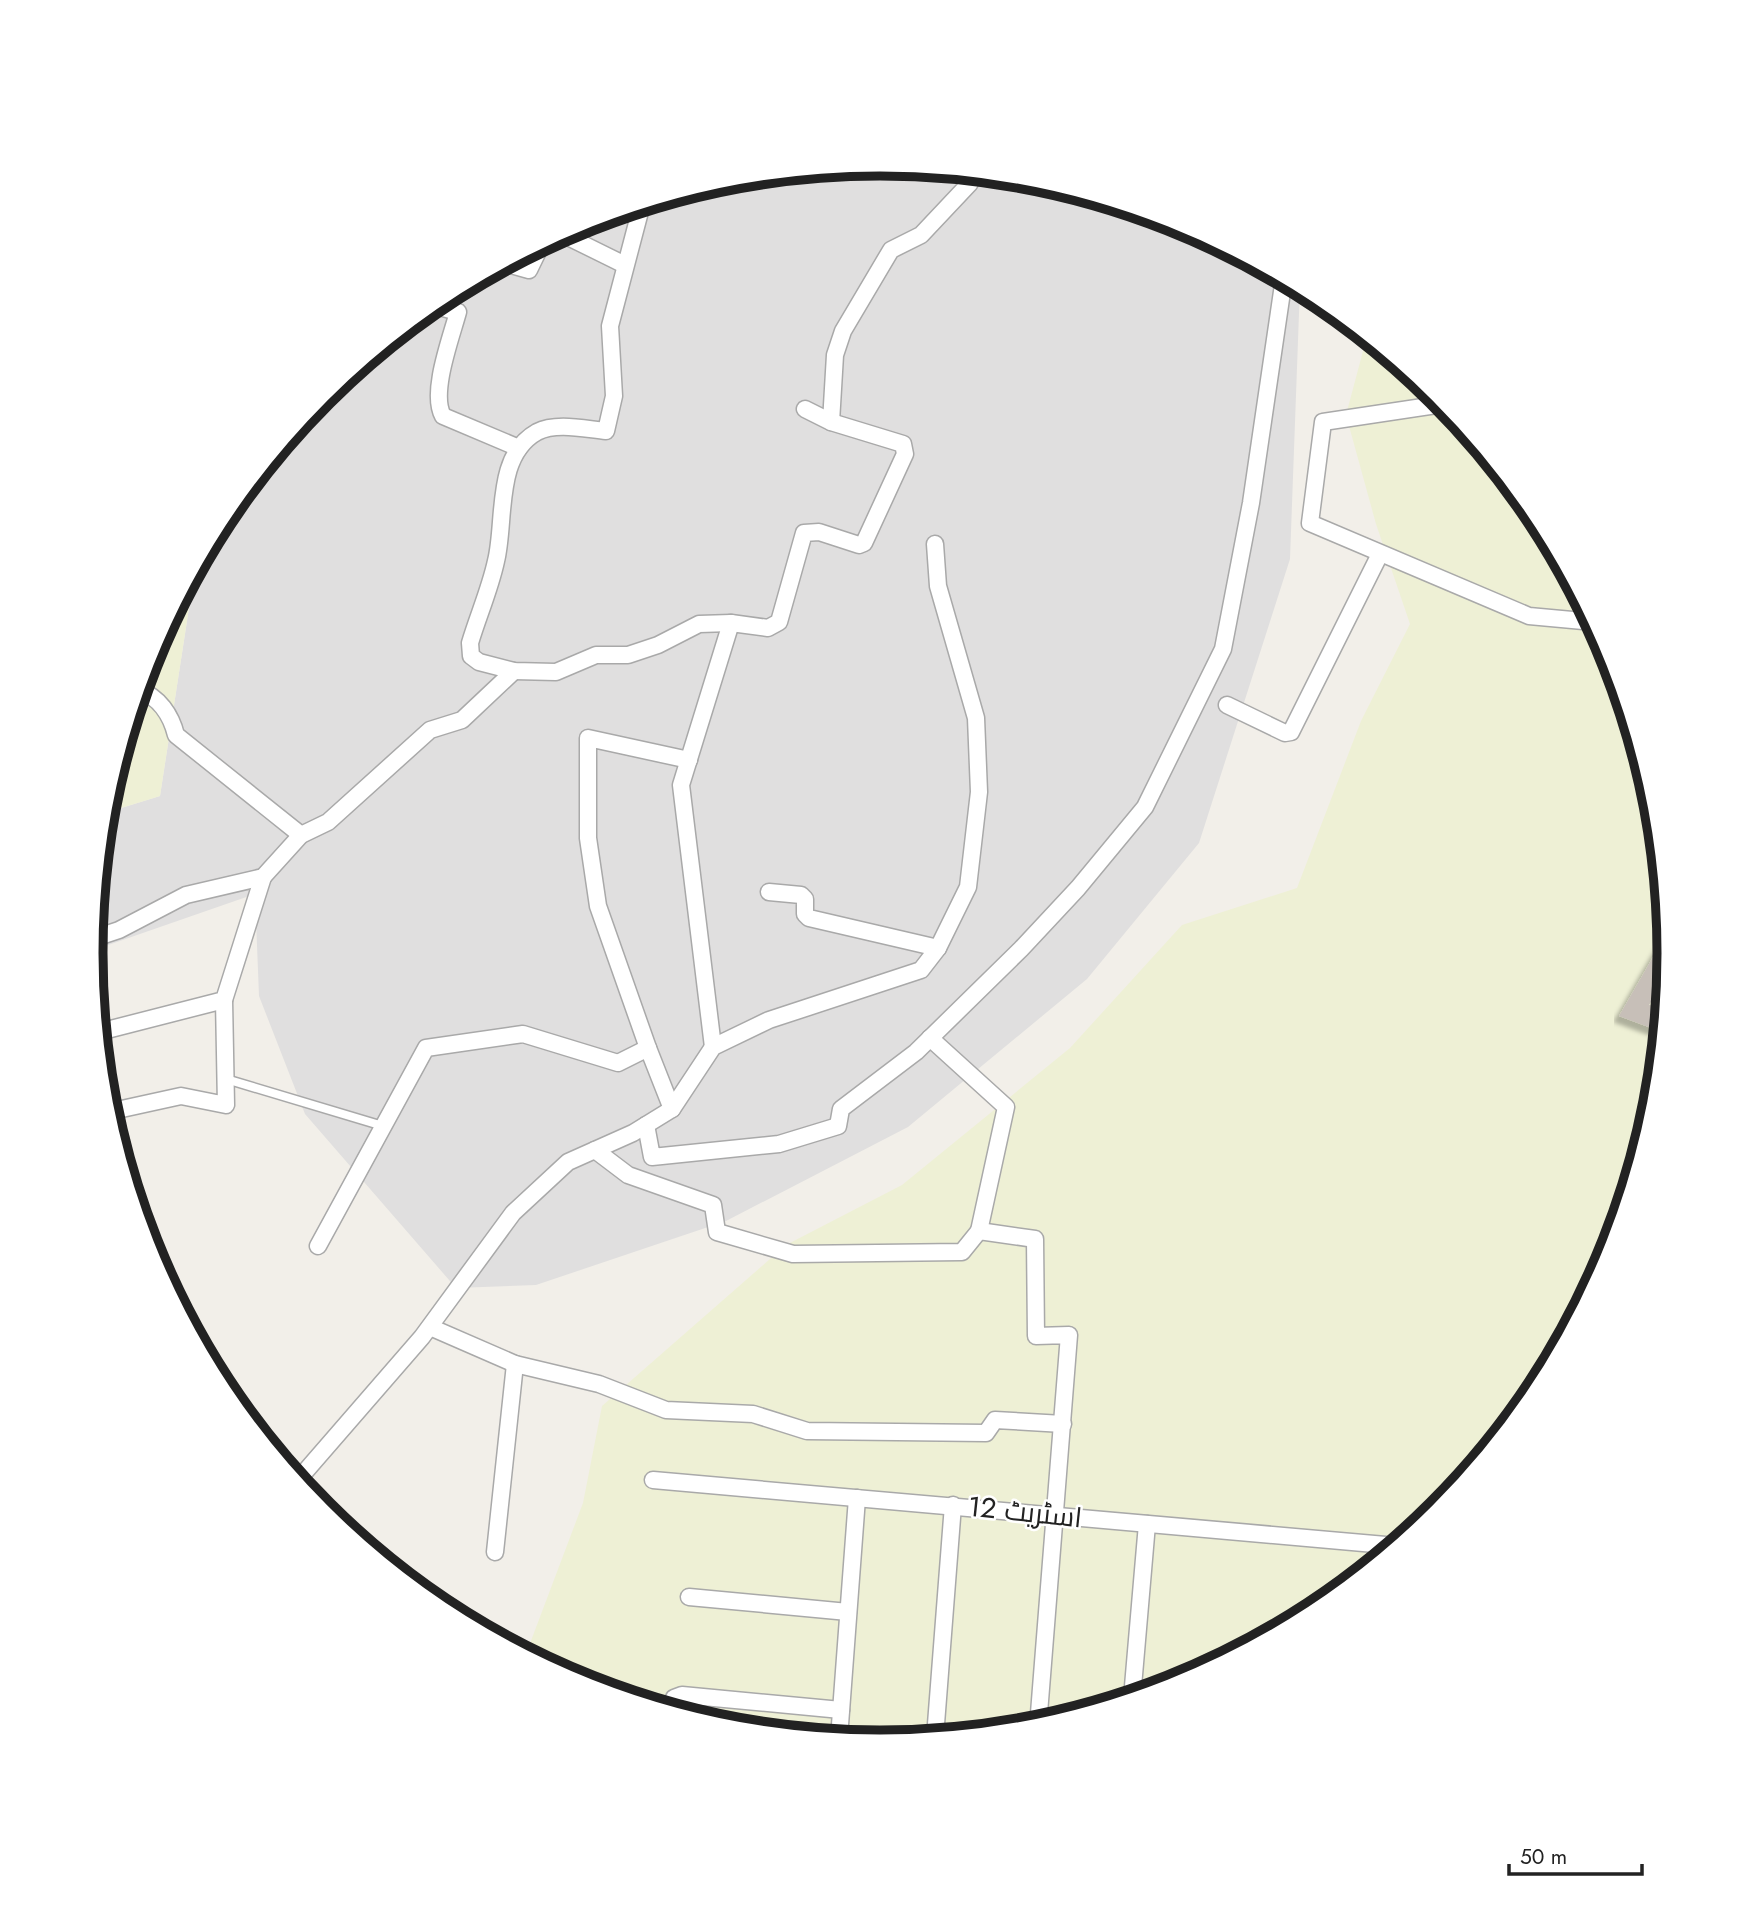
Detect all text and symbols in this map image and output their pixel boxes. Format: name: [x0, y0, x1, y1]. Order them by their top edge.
street label: اسٹریٹ 12: [966, 1486, 1084, 1538]
scale bar: [1509, 1832, 1642, 1876]
text: 50 m: [1520, 1842, 1567, 1872]

